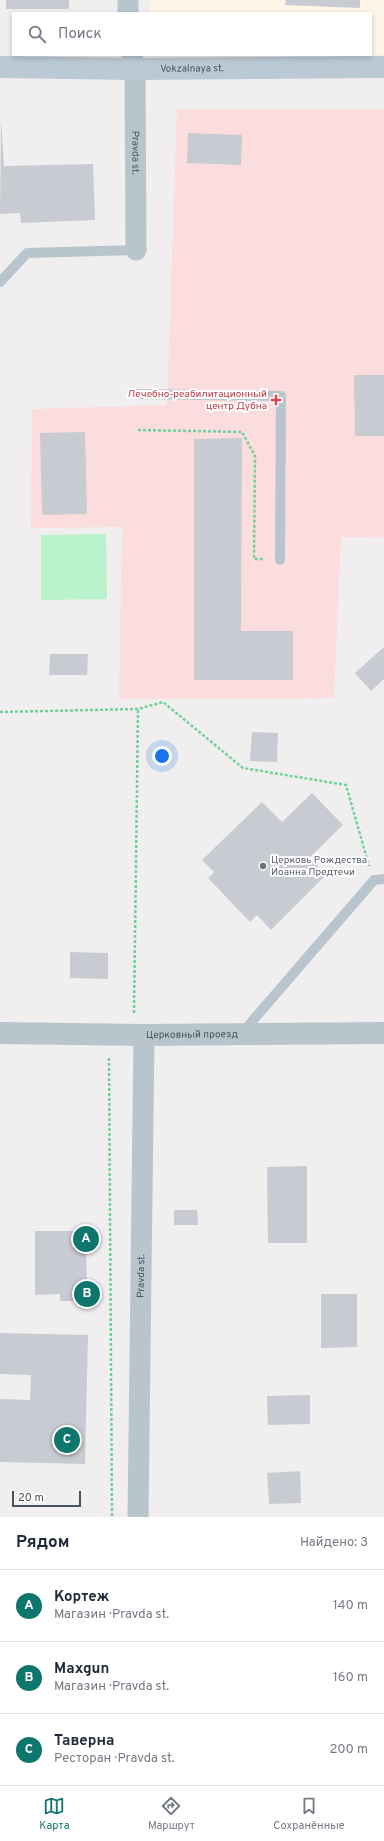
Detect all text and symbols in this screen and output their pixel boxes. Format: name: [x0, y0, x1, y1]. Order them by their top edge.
search box: [12, 12, 372, 56]
icon: search: [26, 23, 48, 45]
text: Поиск: [58, 25, 102, 44]
street label: Vokzalnaya st.: [160, 62, 224, 75]
street label: Pravda st.: [129, 131, 142, 175]
place label: Лечебно-реабилитационный центр Дубна: [128, 388, 267, 413]
marker: Лечебно-реабилитационный центр Дубна: [270, 394, 282, 406]
your location: [152, 746, 172, 766]
place label: Церковь Рождества Иоанна Предтечи: [271, 854, 367, 879]
marker: Церковь Рождества Иоанна Предтечи: [258, 861, 268, 871]
street label: Церковный проезд: [146, 1028, 238, 1041]
pin: A: [73, 1224, 99, 1254]
street label: Pravda st.: [134, 1254, 148, 1298]
pin: B: [74, 1279, 100, 1309]
pin: C: [54, 1425, 80, 1455]
scale bar: [12, 1489, 81, 1508]
text: 20 m: [18, 1491, 44, 1505]
text: Рядом: [16, 1532, 69, 1554]
text: Найдено: 3: [300, 1535, 368, 1551]
text: Кортеж: [54, 1588, 109, 1607]
text: A: [24, 1598, 34, 1614]
text: 140 m: [333, 1598, 368, 1614]
text: Магазин · Pravda st.: [54, 1607, 169, 1623]
text: Maxgun: [54, 1660, 109, 1679]
text: B: [25, 1670, 33, 1686]
text: 160 m: [333, 1670, 368, 1686]
text: Магазин · Pravda st.: [54, 1679, 169, 1695]
text: Таверна: [54, 1732, 114, 1751]
text: C: [25, 1742, 33, 1758]
text: 200 m: [329, 1742, 368, 1758]
text: Ресторан · Pravda st.: [54, 1751, 175, 1767]
tab: Карта: [39, 1795, 69, 1833]
tab: Маршрут: [148, 1795, 195, 1833]
tab: Сохранённые: [273, 1795, 345, 1833]

